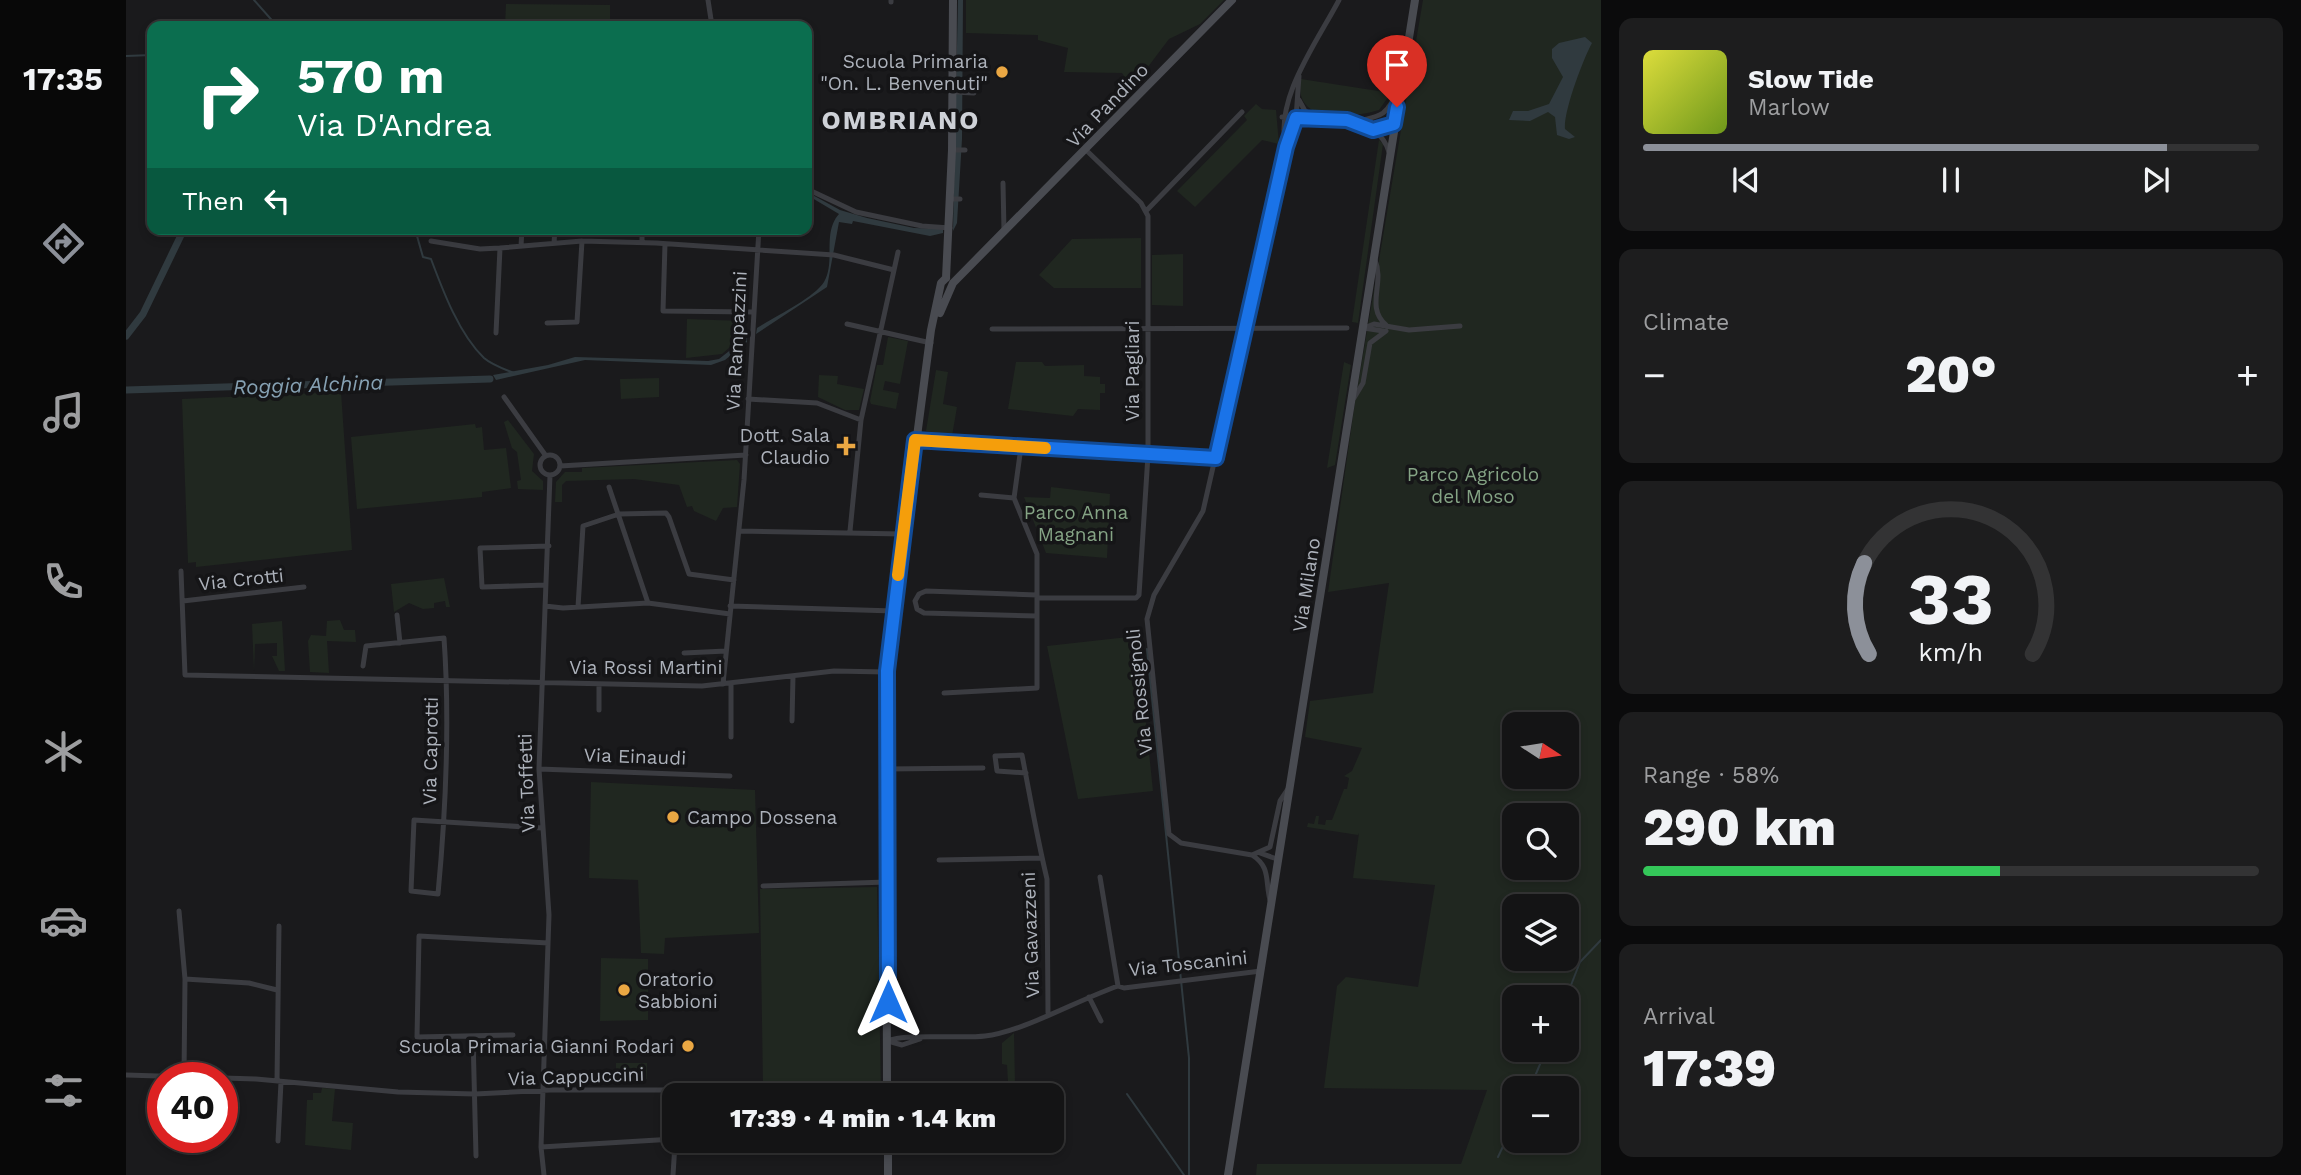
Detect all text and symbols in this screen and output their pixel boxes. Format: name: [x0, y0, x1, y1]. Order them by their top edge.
pin: [1367, 35, 1427, 107]
icon: arrive: [1378, 46, 1416, 84]
text: 570 m: [297, 47, 444, 105]
icon: right: [182, 49, 273, 140]
place label: Scuola Primaria "On. L. Benvenuti": [820, 50, 988, 95]
street label: Via Pandino: [1061, 58, 1153, 152]
text: 17:35: [23, 60, 103, 98]
marker: Scuola Primaria "On. L. Benvenuti": [994, 64, 1010, 80]
text: Slow Tide: [1748, 64, 1874, 94]
text: Marlow: [1748, 94, 1830, 121]
district label: OMBRIANO: [822, 105, 980, 135]
text: Via D'Andrea: [297, 106, 492, 144]
icon: previous: [1727, 161, 1765, 199]
icon: pause: [1932, 161, 1970, 199]
icon: next: [2137, 161, 2175, 199]
icon: left: [258, 182, 296, 220]
text: Then: [182, 186, 244, 216]
icon: directions: [39, 219, 88, 268]
street label: Via Rampazzini: [721, 270, 752, 412]
text: Climate: [1643, 309, 1729, 336]
street label: Via Pagliari: [1121, 320, 1144, 422]
text: 20°: [1905, 344, 1997, 405]
text: −: [1643, 353, 1666, 397]
text: +: [2236, 353, 2259, 397]
water label: Roggia Alchina: [232, 369, 384, 400]
icon: music: [39, 388, 88, 437]
place label: Dott. Sala Claudio: [740, 424, 830, 469]
marker: Dott. Sala Claudio: [836, 436, 856, 456]
park label: Parco Agricolo del Moso: [1407, 463, 1539, 508]
park label: Parco Anna Magnani: [1024, 501, 1128, 546]
street label: Via Milano: [1288, 536, 1325, 634]
text: 33: [1908, 556, 1994, 642]
icon: phone: [39, 557, 88, 606]
street label: Via Crotti: [197, 564, 285, 595]
street label: Via Rossignoli: [1121, 628, 1158, 756]
text: km/h: [1919, 637, 1983, 666]
street label: Via Rossi Martini: [569, 656, 723, 679]
street label: Via Caprotti: [418, 697, 443, 805]
north arrow: [1502, 712, 1578, 789]
map controls: [1502, 712, 1579, 1153]
icon: climate: [39, 727, 88, 776]
street label: Via Toffetti: [513, 733, 540, 833]
street label: Via Einaudi: [583, 743, 687, 770]
text: Range · 58%: [1643, 762, 1779, 789]
text: 290 km: [1643, 797, 1836, 858]
button: search: [1502, 803, 1579, 880]
place label: Campo Dossena: [687, 806, 838, 829]
marker: Campo Dossena: [665, 809, 681, 825]
street label: Via Gavazzeni: [1017, 871, 1044, 999]
button: layers: [1502, 894, 1579, 971]
icon: car: [39, 896, 88, 945]
street label: Via Toscanini: [1127, 946, 1249, 981]
position arrow: [851, 965, 925, 1039]
place label: Oratorio Sabbioni: [638, 968, 718, 1013]
marker: Oratorio Sabbioni: [616, 982, 632, 998]
button: +: [1502, 985, 1579, 1062]
text: Arrival: [1643, 1003, 1715, 1030]
place label: Scuola Primaria Gianni Rodari: [399, 1035, 674, 1058]
marker: Scuola Primaria Gianni Rodari: [680, 1038, 696, 1054]
text: 17:39: [1643, 1038, 1776, 1099]
speed limit sign: 40: [147, 1062, 238, 1153]
street label: Via Cappuccini: [507, 1063, 645, 1090]
icon: filters: [39, 1066, 88, 1115]
button: −: [1502, 1076, 1579, 1153]
text: 17:39 · 4 min · 1.4 km: [730, 1103, 996, 1133]

